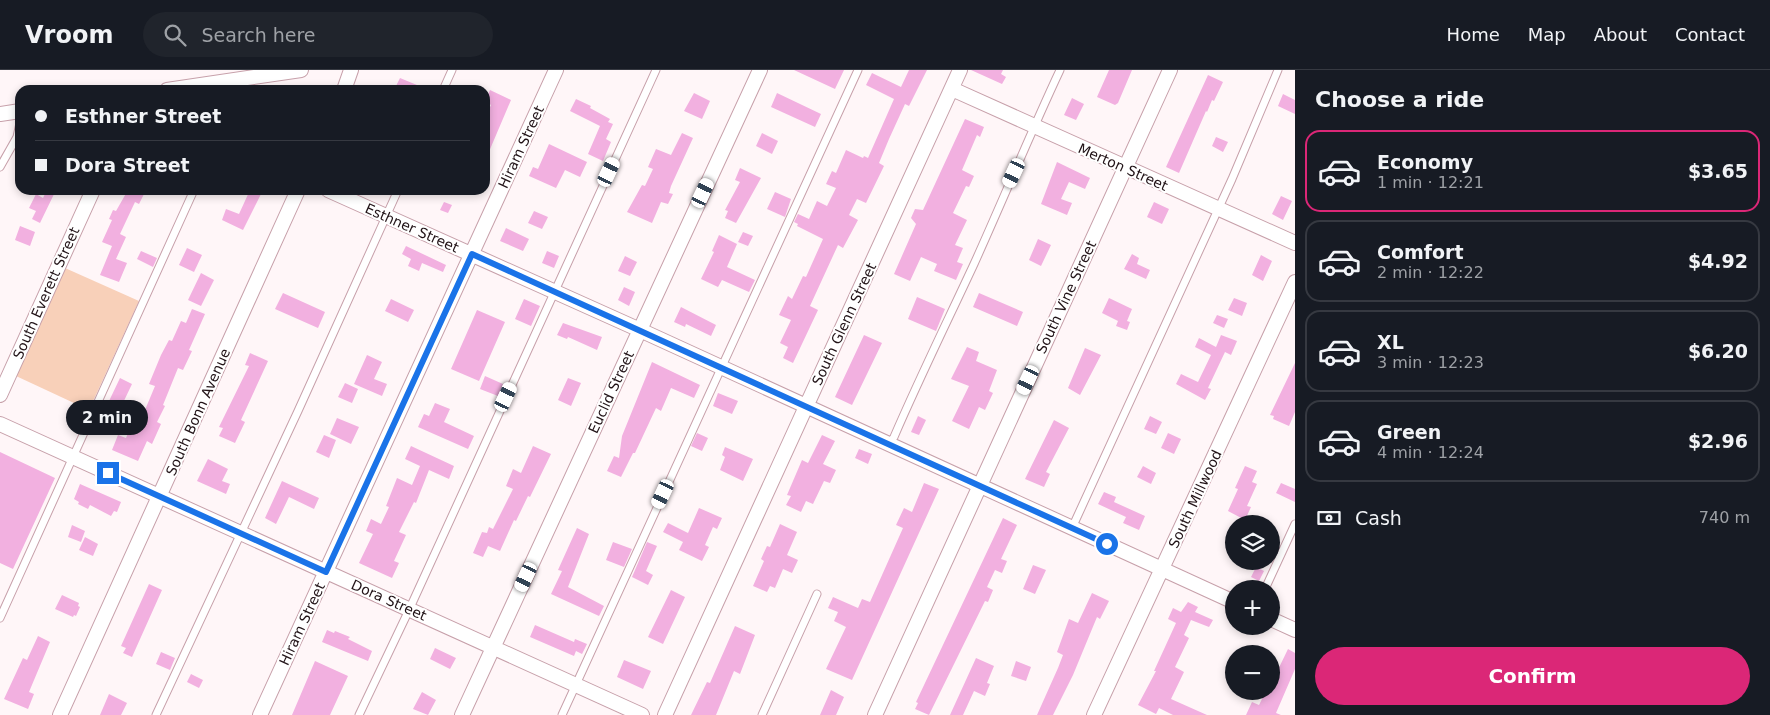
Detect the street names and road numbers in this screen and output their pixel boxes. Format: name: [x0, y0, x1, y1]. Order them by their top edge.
street label: Hiram Street: [495, 103, 547, 191]
street label: Merton Street: [1076, 140, 1171, 194]
street label: Esthner Street: [363, 200, 462, 256]
street label: South Everett Street: [10, 224, 83, 362]
street label: South Vine Street: [1033, 238, 1099, 356]
street label: South Glenn Street: [809, 260, 880, 388]
street label: South Bonn Avenue: [163, 346, 233, 478]
street label: Euclid Street: [585, 348, 637, 436]
street label: South Millwood: [1165, 447, 1225, 551]
street label: Dora Street: [349, 576, 430, 624]
street label: Hiram Street: [276, 580, 328, 668]

